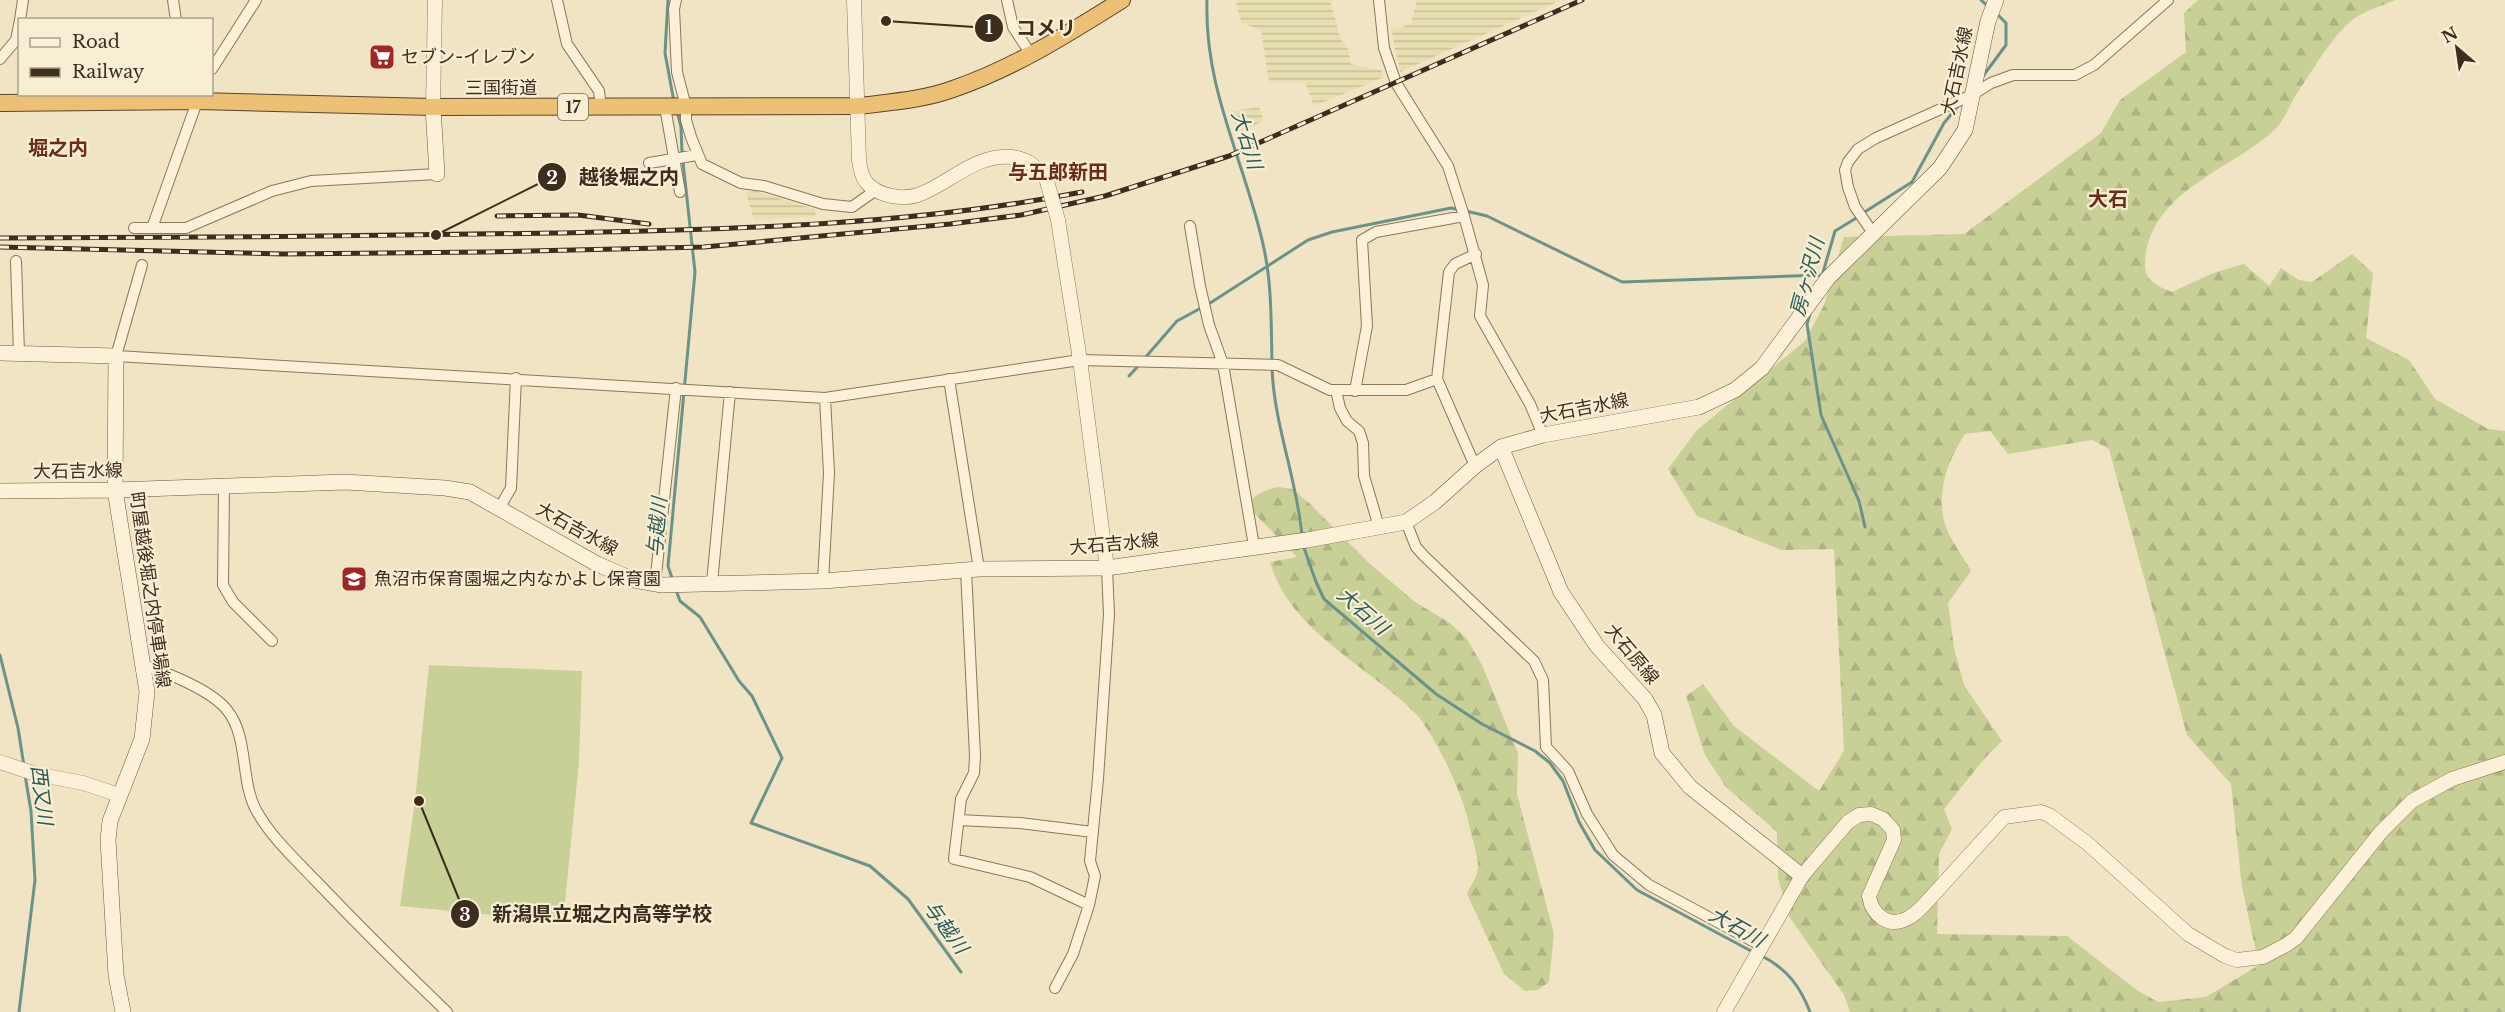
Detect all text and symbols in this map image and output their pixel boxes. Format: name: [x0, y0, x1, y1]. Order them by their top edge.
callout: コメリ: [974, 9, 1088, 47]
text: コメリ: [1016, 16, 1076, 40]
text: 1: [985, 17, 993, 39]
legend: [18, 18, 213, 96]
north arrow: [2427, 18, 2487, 78]
text: N: [2438, 22, 2461, 47]
street label: 大石吉水線: [1937, 25, 1977, 117]
text: Road: [72, 31, 120, 53]
supermarket icon: セブン-イレブン: [367, 42, 397, 72]
place label: セブン-イレブン: [401, 46, 535, 68]
text: Railway: [72, 61, 145, 83]
street label: 三国街道: [465, 77, 537, 99]
road number: 17: [558, 94, 588, 120]
water label: 大石川: [1227, 108, 1268, 174]
district label: 堀之内: [28, 136, 88, 160]
callout: 越後堀之内: [537, 158, 691, 196]
district label: 与五郎新田: [1008, 160, 1108, 184]
text: 越後堀之内: [579, 165, 679, 189]
text: 2: [546, 167, 558, 189]
district label: 大石: [2088, 187, 2128, 211]
water label: 房ヶ沢川: [1785, 233, 1829, 319]
street label: 大石吉水線: [1538, 389, 1630, 427]
street label: 大石吉水線: [33, 459, 123, 483]
street label: 町屋越後堀之内停車場線: [125, 490, 175, 690]
water label: 与越川: [642, 494, 672, 558]
street label: 大石吉水線: [532, 498, 622, 560]
street label: 大石吉水線: [1068, 529, 1160, 559]
school or university icon: 魚沼市保育園堀之内なかよし保育園: [339, 564, 369, 594]
place label: 魚沼市保育園堀之内なかよし保育園: [374, 568, 661, 590]
water label: 大石川: [1332, 582, 1395, 641]
street label: 大石原線: [1600, 619, 1664, 689]
water label: 西又川: [26, 764, 58, 828]
callout: 新潟県立堀之内高等学校: [450, 895, 724, 933]
water label: 与越川: [919, 896, 975, 960]
text: 新潟県立堀之内高等学校: [492, 902, 712, 926]
water label: 大石川: [1705, 902, 1771, 953]
text: 3: [459, 904, 471, 926]

